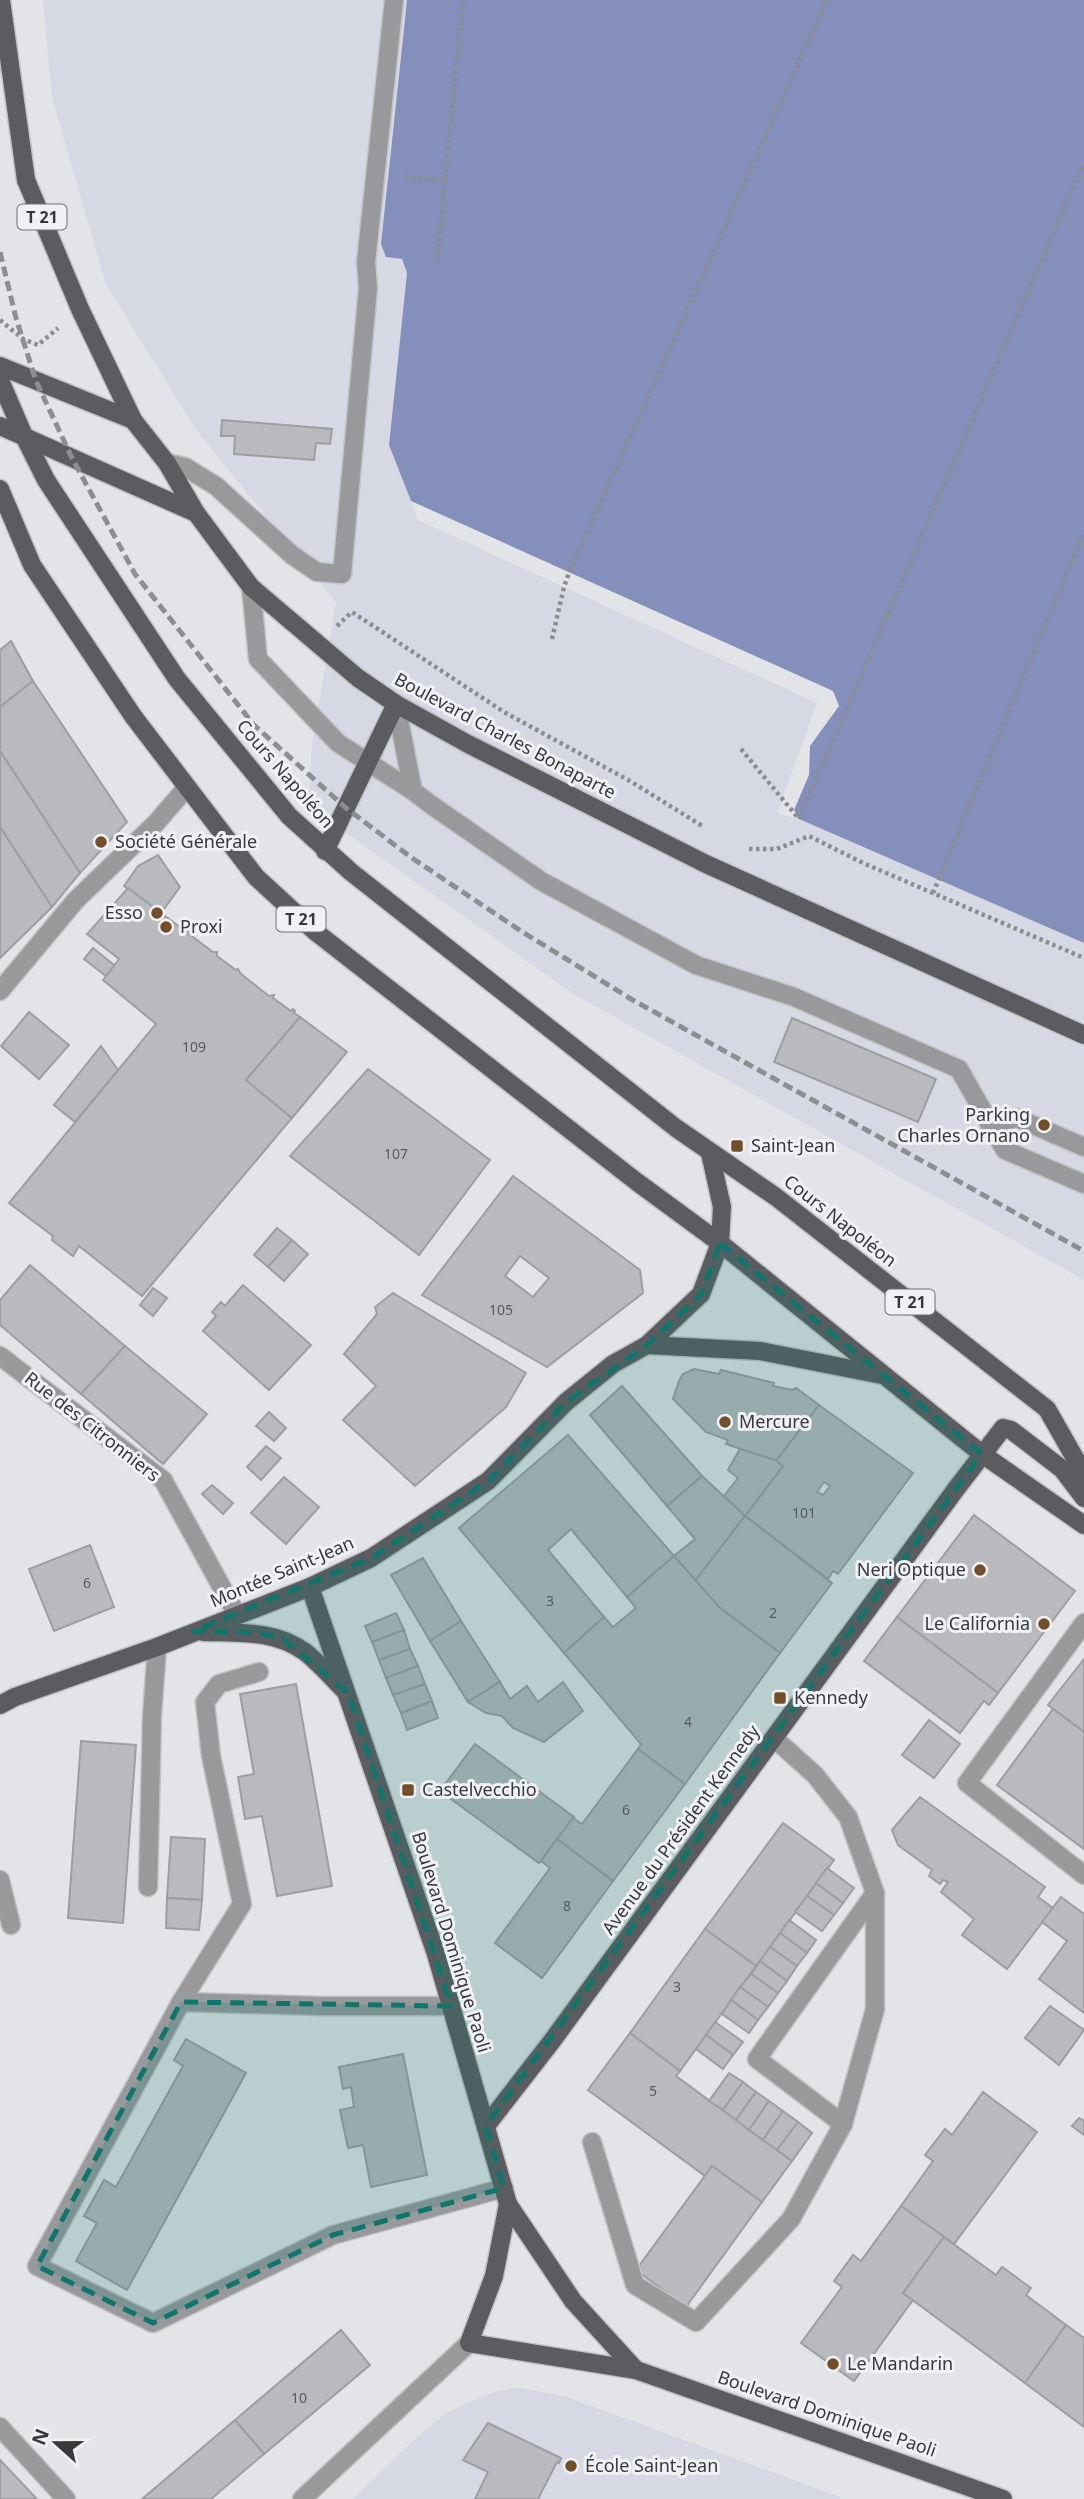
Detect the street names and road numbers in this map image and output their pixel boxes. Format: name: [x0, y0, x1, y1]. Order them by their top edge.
road number: T 21: [18, 204, 66, 230]
street label: Boulevard Charles Bonaparte: [391, 666, 620, 804]
street label: Cours Napoléon: [232, 714, 340, 833]
road number: T 21: [276, 906, 326, 931]
street label: Cours Napoléon: [779, 1169, 902, 1272]
road number: T 21: [886, 1290, 934, 1314]
street label: Rue des Citronniers: [20, 1366, 165, 1487]
street label: Montée Saint-Jean: [206, 1530, 357, 1612]
street label: Avenue du Président Kennedy: [596, 1719, 765, 1939]
street label: Boulevard Dominique Paoli: [407, 1828, 497, 2055]
street label: Boulevard Dominique Paoli: [715, 2364, 940, 2462]

